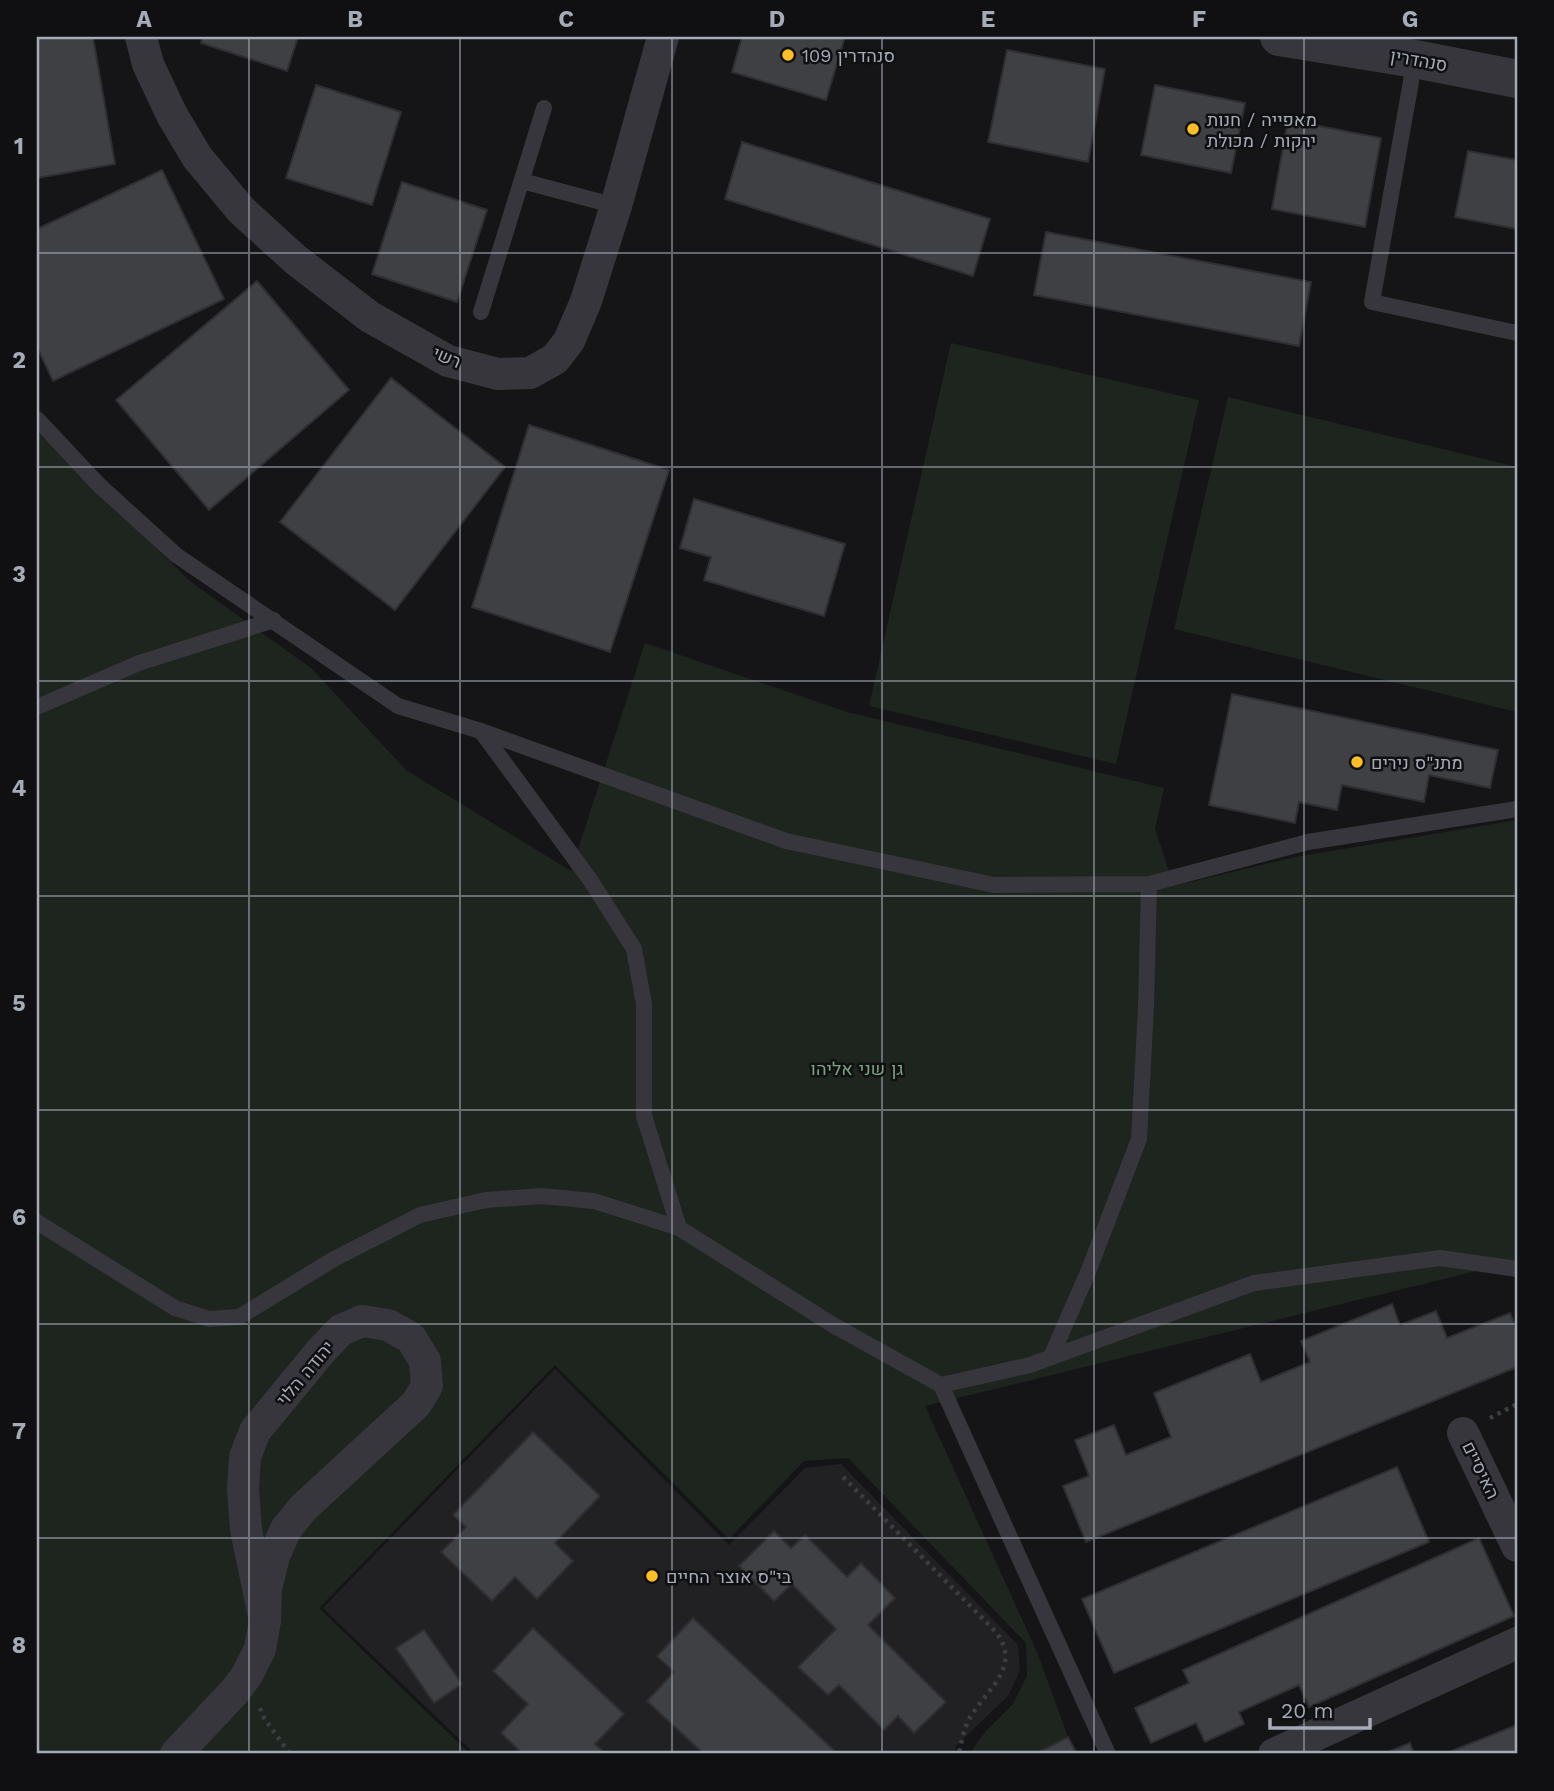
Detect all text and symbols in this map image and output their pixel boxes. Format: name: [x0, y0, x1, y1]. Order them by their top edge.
text: A: [136, 6, 152, 33]
text: B: [347, 6, 363, 33]
text: C: [558, 6, 574, 33]
text: D: [769, 6, 785, 33]
text: E: [981, 6, 995, 33]
text: F: [1192, 6, 1206, 33]
text: G: [1402, 6, 1418, 33]
place label: סנהדרין 109: [802, 45, 895, 66]
street label: סנהדרין: [1389, 45, 1449, 75]
marker: סנהדרין 109: [780, 47, 796, 63]
place label: מאפייה / חנות ירקות / מכולת: [1207, 109, 1317, 151]
marker: מאפייה / חנות ירקות / מכולת: [1185, 121, 1201, 137]
text: 1: [14, 133, 24, 160]
street label: רשי: [430, 342, 464, 372]
text: 2: [12, 347, 26, 374]
text: 3: [12, 561, 26, 588]
place label: מתנ"ס נירים: [1371, 752, 1463, 773]
marker: מתנ"ס נירים: [1349, 754, 1365, 770]
text: 4: [12, 775, 27, 802]
text: 5: [12, 990, 26, 1017]
park label: גן שני אליהו: [811, 1058, 903, 1079]
text: 6: [12, 1204, 26, 1231]
street label: יהודה הלוי: [272, 1336, 338, 1410]
text: 7: [12, 1418, 26, 1445]
street label: האיסיים: [1458, 1438, 1504, 1502]
place label: בי"ס אוצר החיים: [666, 1566, 792, 1587]
marker: בי"ס אוצר החיים: [644, 1568, 660, 1584]
text: 8: [12, 1632, 26, 1659]
scale bar: [1270, 1686, 1370, 1730]
text: 20 m: [1281, 1698, 1333, 1723]

